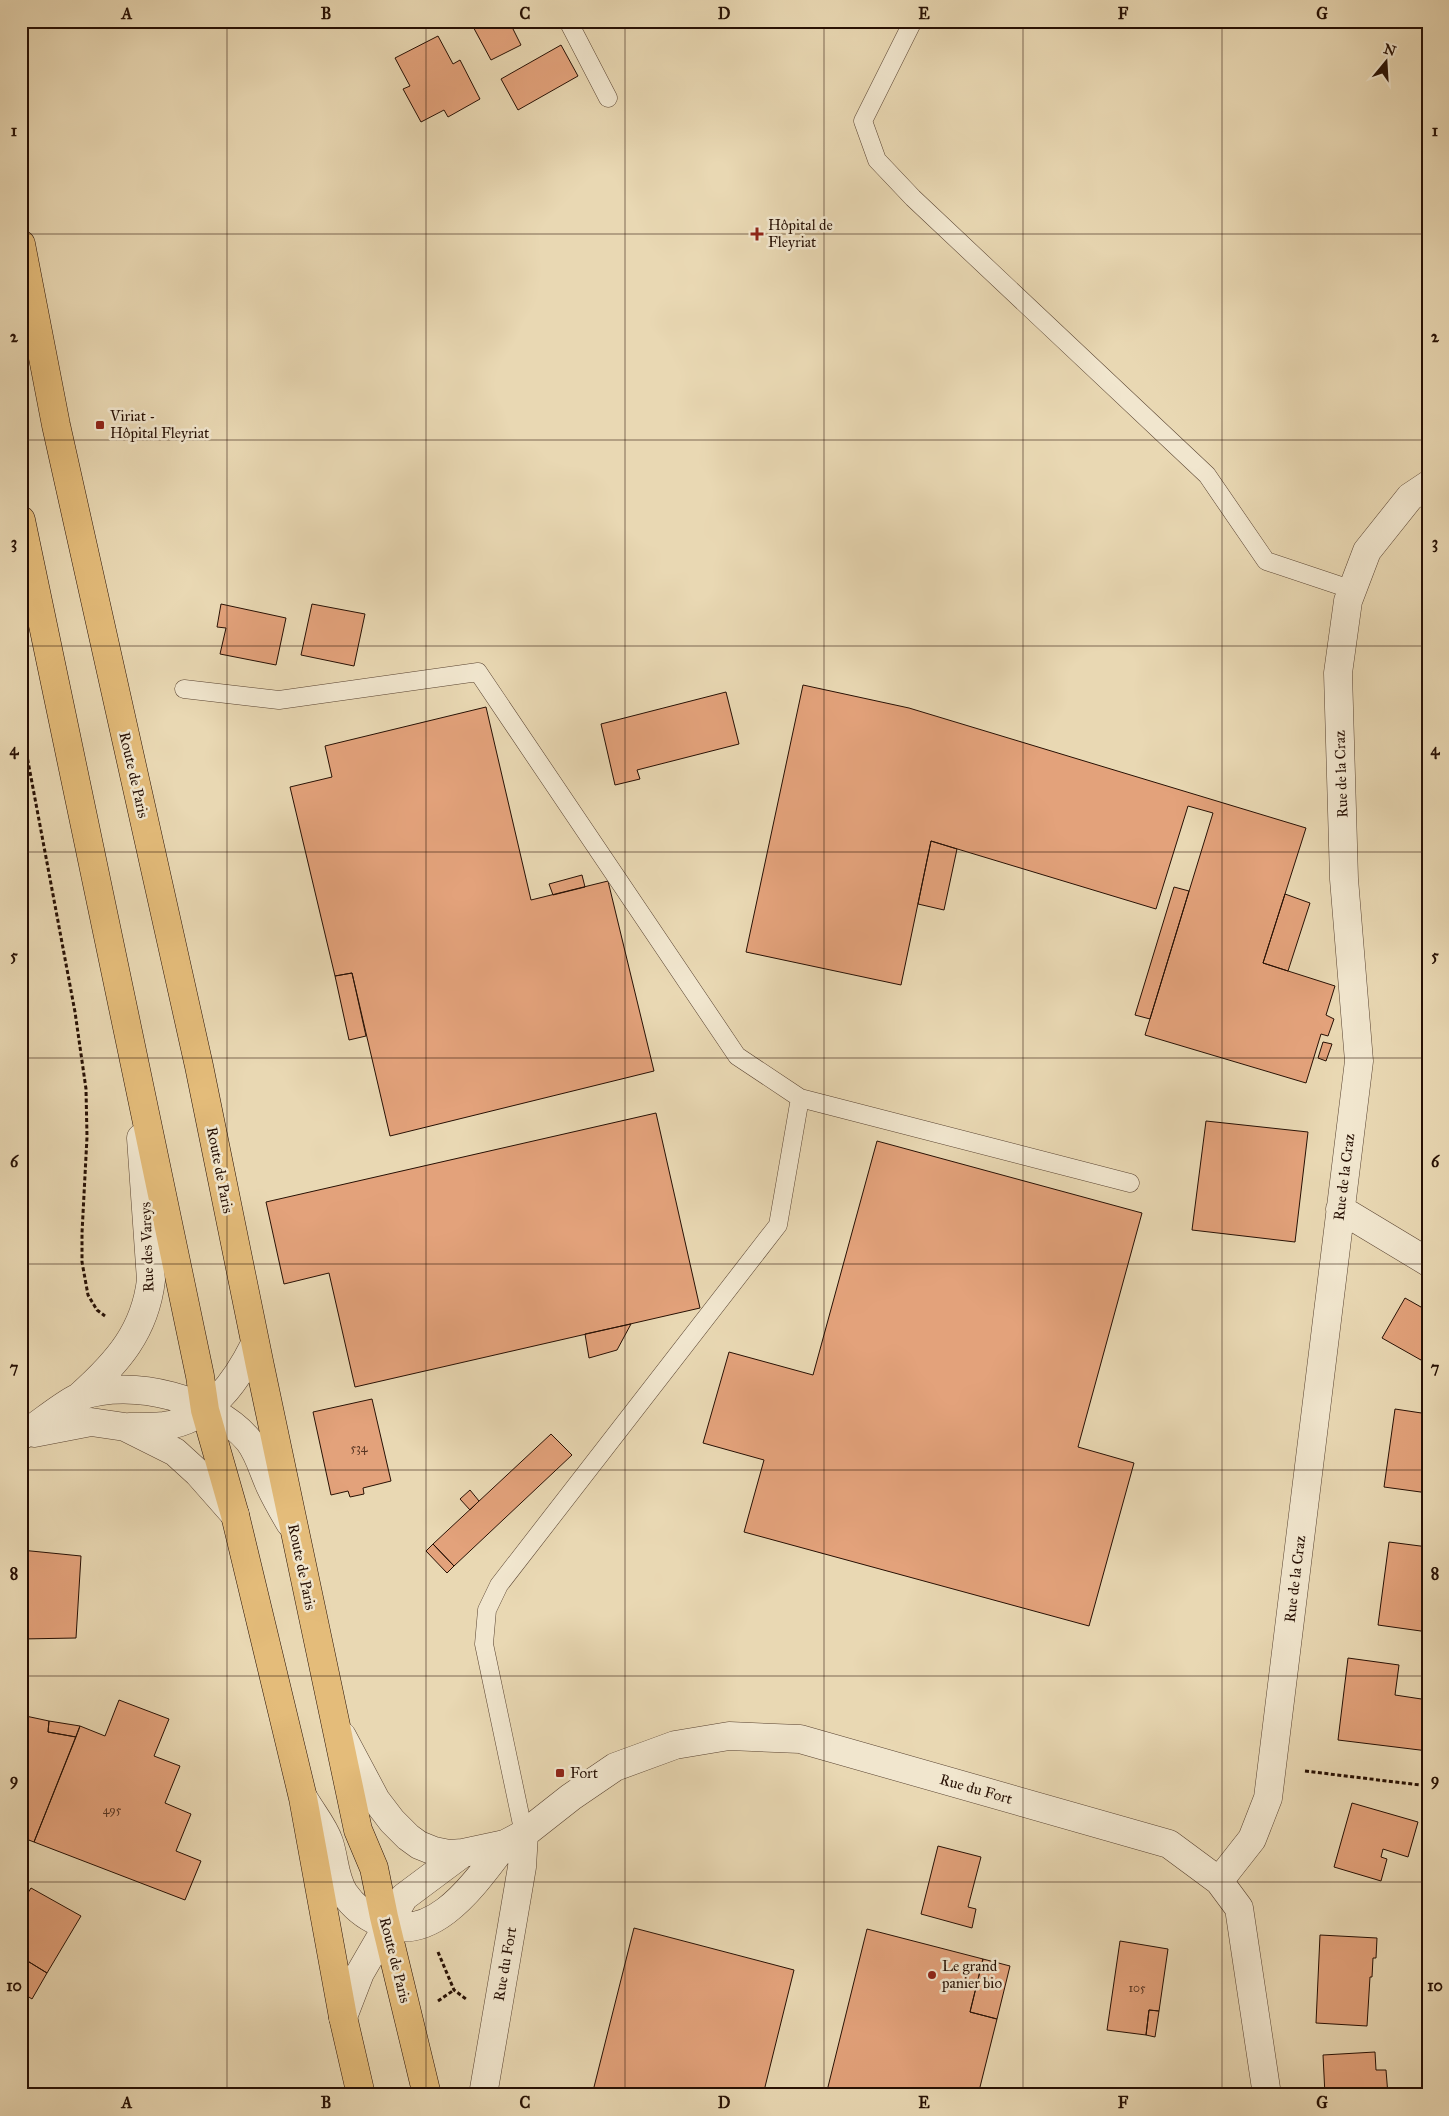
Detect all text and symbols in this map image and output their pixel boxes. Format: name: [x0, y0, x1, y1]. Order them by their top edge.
text: A: [121, 4, 133, 23]
text: B: [321, 4, 331, 23]
text: C: [520, 4, 531, 23]
text: D: [718, 4, 731, 23]
text: E: [918, 4, 930, 23]
text: F: [1118, 4, 1129, 23]
text: G: [1316, 4, 1328, 23]
north arrow: [1362, 38, 1412, 88]
text: N: [1382, 40, 1398, 60]
text: 1: [11, 121, 18, 140]
text: 1: [1432, 121, 1439, 140]
place label: Hôpital de Fleyriat: [768, 216, 833, 251]
marker: Hôpital de Fleyriat: [750, 227, 764, 241]
text: 2: [10, 327, 19, 346]
text: 2: [1431, 327, 1440, 346]
place label: Viriat - Hôpital Fleyriat: [109, 407, 210, 442]
marker: Viriat - Hôpital Fleyriat: [94, 419, 106, 431]
text: 3: [11, 533, 17, 553]
text: 3: [1432, 533, 1438, 553]
street label: Route de Paris: [115, 730, 153, 820]
street label: Rue de la Craz: [1330, 730, 1352, 818]
text: 4: [10, 740, 20, 760]
text: 4: [1431, 740, 1441, 760]
text: 5: [10, 946, 18, 965]
text: 5: [1431, 946, 1439, 965]
street label: Route de Paris: [203, 1125, 237, 1215]
street label: Rue de la Craz: [1330, 1132, 1358, 1222]
text: 6: [10, 1152, 19, 1171]
text: 6: [1431, 1152, 1440, 1171]
street label: Rue des Vareys: [136, 1202, 158, 1292]
text: 7: [10, 1358, 19, 1377]
text: 7: [1431, 1358, 1440, 1377]
house number: 534: [350, 1441, 368, 1455]
street label: Route de Paris: [284, 1522, 320, 1612]
street label: Rue de la Craz: [1281, 1534, 1309, 1624]
text: 8: [10, 1564, 18, 1583]
text: 8: [1431, 1564, 1439, 1583]
place label: Fort: [570, 1764, 599, 1782]
marker: Fort: [554, 1767, 566, 1779]
text: 9: [10, 1770, 18, 1790]
street label: Rue du Fort: [938, 1770, 1015, 1808]
text: 9: [1431, 1770, 1439, 1790]
house number: 495: [103, 1803, 122, 1817]
street label: Route de Paris: [376, 1915, 414, 2005]
street label: Rue du Fort: [490, 1925, 520, 2002]
place label: Le grand panier bio: [941, 1957, 1002, 1992]
marker: Le grand panier bio: [926, 1969, 938, 1981]
text: 10: [6, 1976, 22, 1995]
text: 10: [1427, 1976, 1443, 1995]
house number: 105: [1128, 1981, 1146, 1995]
text: A: [121, 2093, 133, 2112]
text: B: [321, 2093, 331, 2112]
text: C: [520, 2093, 531, 2112]
text: D: [718, 2093, 731, 2112]
text: E: [918, 2093, 930, 2112]
text: F: [1118, 2093, 1129, 2112]
text: G: [1316, 2093, 1328, 2112]

